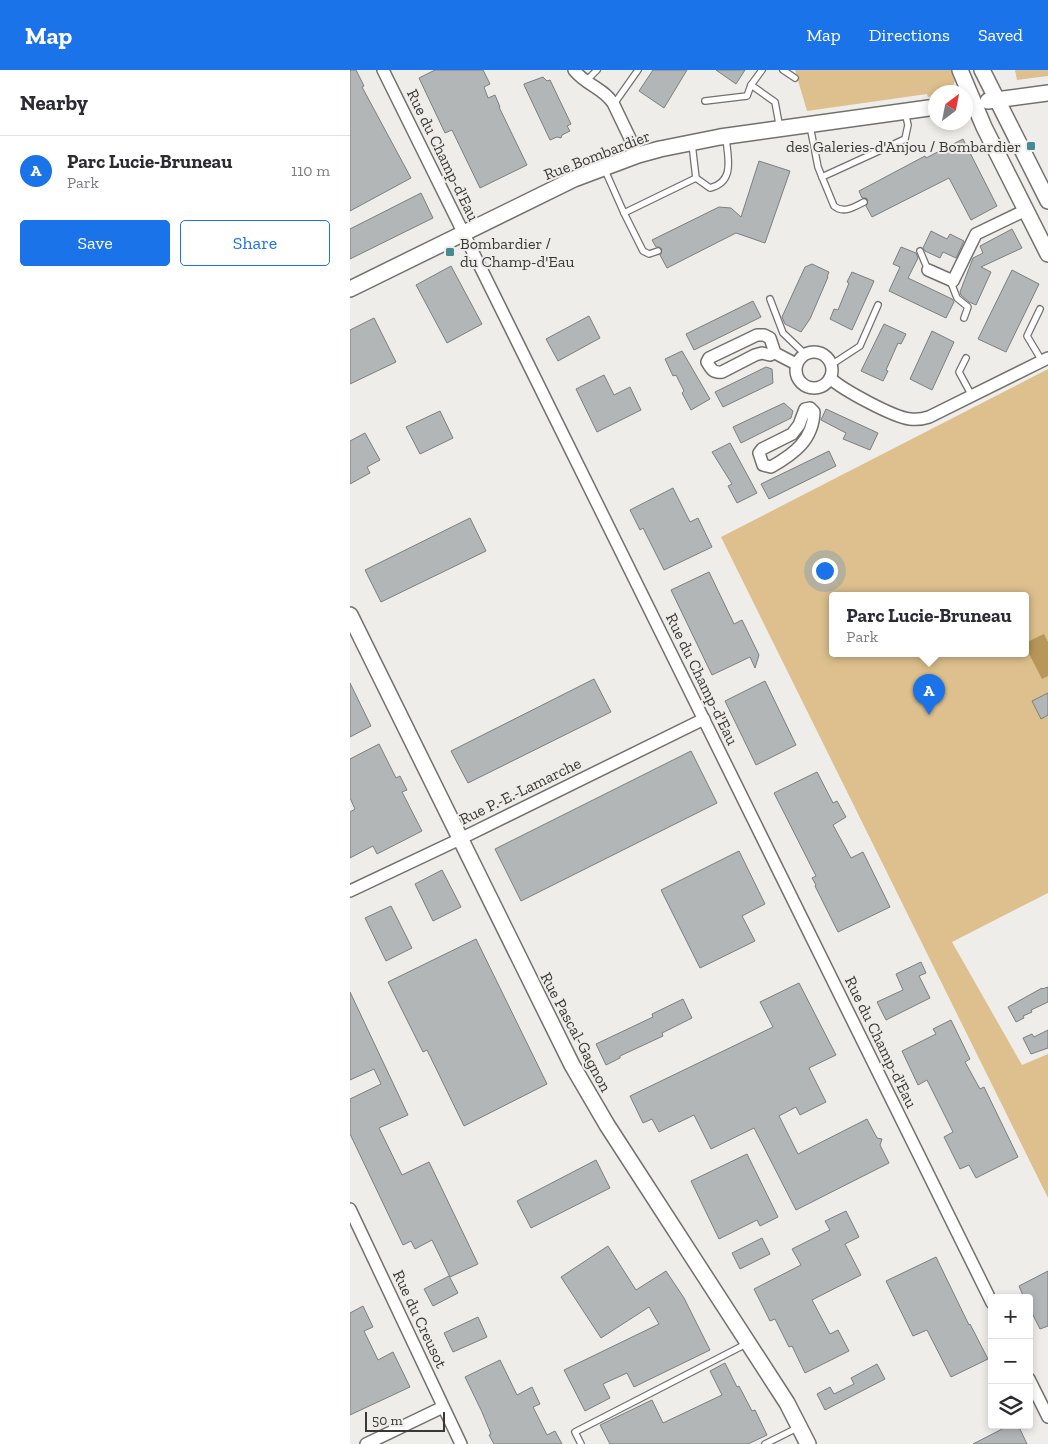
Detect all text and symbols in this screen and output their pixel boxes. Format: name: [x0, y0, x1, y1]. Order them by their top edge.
text: Map: [25, 21, 72, 50]
text: Map: [806, 24, 841, 46]
text: Directions: [869, 24, 950, 46]
text: Saved: [978, 24, 1023, 46]
north arrow: [928, 85, 973, 130]
street label: Rue du Champ-d'Eau: [403, 86, 483, 224]
text: Nearby: [20, 90, 88, 115]
street label: Rue Bombardier: [541, 126, 653, 184]
place label: des Galeries-d'Anjou / Bombardier: [786, 137, 1021, 156]
marker: des Galeries-d'Anjou / Bombardier: [1025, 140, 1037, 152]
text: Parc Lucie-Bruneau: [67, 150, 232, 173]
text: A: [31, 161, 42, 180]
text: 110 m: [291, 161, 330, 180]
text: Park: [67, 173, 99, 192]
button: Save: [20, 220, 170, 266]
button: Share: [180, 220, 330, 266]
place label: Bombardier / du Champ-d'Eau: [460, 234, 574, 271]
marker: Bombardier / du Champ-d'Eau: [444, 246, 456, 258]
your location: [812, 558, 838, 584]
popup: [829, 592, 1029, 657]
text: Parc Lucie-Bruneau: [846, 604, 1012, 627]
street label: Rue du Champ-d'Eau: [662, 610, 742, 748]
text: Park: [846, 627, 878, 646]
pin: A: [913, 674, 945, 715]
street label: Rue P.-E.-Lamarche: [456, 753, 584, 829]
street label: Rue Pascal-Gagnon: [536, 969, 616, 1096]
street label: Rue du Champ-d'Eau: [841, 973, 921, 1111]
street label: Rue du Creusot: [389, 1267, 451, 1371]
map controls: [988, 1294, 1033, 1429]
button: +: [988, 1294, 1033, 1339]
button: −: [988, 1339, 1033, 1384]
button: layers: [988, 1384, 1033, 1429]
scale bar: [365, 1409, 445, 1432]
text: 50 m: [372, 1412, 403, 1429]

